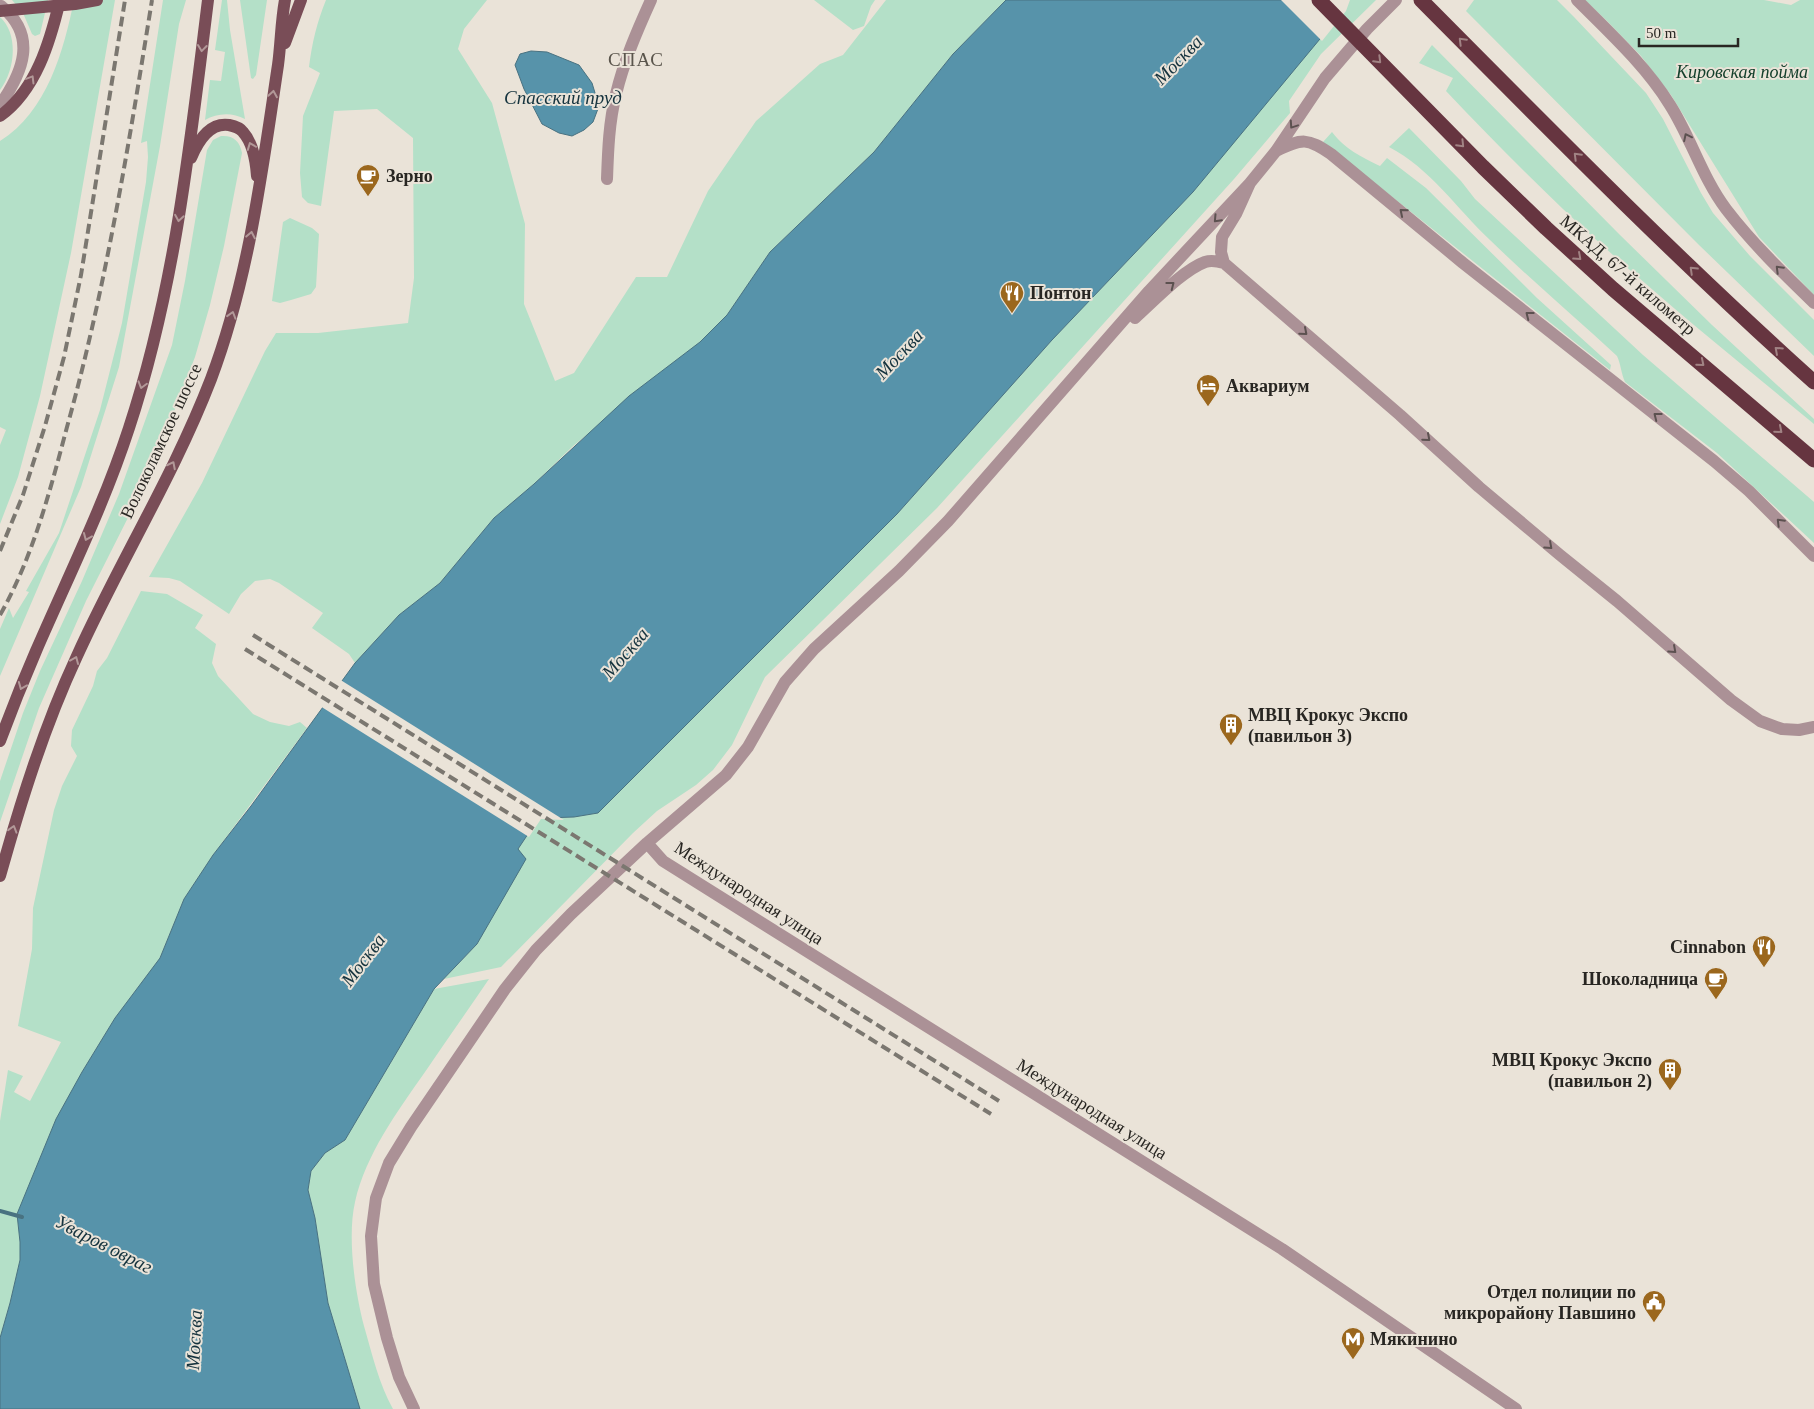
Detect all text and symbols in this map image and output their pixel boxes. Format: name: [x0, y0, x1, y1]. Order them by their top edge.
scale bar: [1639, 15, 1738, 47]
text: 50 m: [1646, 25, 1677, 41]
water label: Москва: [1149, 31, 1206, 90]
one-way arrow: [1458, 38, 1467, 47]
one-way arrow: [197, 45, 208, 53]
district label: СПАС: [608, 49, 664, 70]
one-way arrow: [1373, 54, 1382, 63]
park label: Кировская пойма: [1675, 62, 1808, 82]
one-way arrow: [25, 76, 35, 85]
water label: Спасский пруд: [504, 87, 622, 108]
one-way arrow: [267, 90, 278, 98]
one-way arrow: [1290, 120, 1300, 129]
one-way arrow: [1683, 133, 1693, 142]
one-way arrow: [1455, 139, 1464, 148]
one-way arrow: [246, 143, 256, 151]
one-way arrow: [1574, 153, 1583, 162]
cafe icon: Зерно: [355, 163, 381, 197]
place label: Зерно: [386, 166, 433, 186]
one-way arrow: [1400, 209, 1409, 218]
street label: МКАД, 67-й километр: [1556, 211, 1700, 339]
one-way arrow: [174, 213, 184, 222]
one-way arrow: [1214, 213, 1223, 222]
one-way arrow: [245, 231, 255, 239]
one-way arrow: [1572, 251, 1581, 260]
one-way arrow: [1776, 266, 1785, 275]
one-way arrow: [1689, 267, 1698, 276]
restaurant icon: Понтон: [999, 280, 1025, 314]
one-way arrow: [1166, 282, 1175, 291]
place label: Понтон: [1030, 283, 1091, 303]
one-way arrow: [227, 311, 237, 319]
one-way arrow: [1525, 312, 1535, 321]
water label: Москва: [870, 325, 927, 384]
one-way arrow: [1298, 327, 1307, 336]
one-way arrow: [1774, 347, 1783, 356]
one-way arrow: [1695, 358, 1704, 366]
street label: Волоколамское шоссе: [116, 360, 206, 522]
hotel icon: Аквариум: [1195, 373, 1221, 407]
place label: Аквариум: [1226, 376, 1310, 396]
one-way arrow: [138, 380, 148, 388]
one-way arrow: [1654, 413, 1663, 421]
one-way arrow: [1773, 424, 1782, 433]
one-way arrow: [1421, 433, 1430, 442]
one-way arrow: [166, 462, 176, 471]
one-way arrow: [1776, 519, 1785, 528]
one-way arrow: [82, 532, 93, 541]
one-way arrow: [1543, 540, 1552, 549]
water label: Москва: [597, 623, 653, 683]
one-way arrow: [1668, 644, 1677, 653]
one-way arrow: [69, 656, 79, 665]
one-way arrow: [17, 681, 28, 690]
place label: МВЦ Крокус Экспо (павильон 3): [1248, 705, 1408, 747]
building icon: МВЦ Крокус Экспо (павильон 3): [1218, 712, 1244, 746]
one-way arrow: [8, 826, 18, 834]
street label: Международная улица: [671, 837, 827, 949]
water label: Москва: [336, 930, 389, 991]
restaurant icon: Cinnabon: [1751, 934, 1777, 968]
place label: Cinnabon: [1670, 937, 1746, 957]
cafe icon: Шоколадница: [1703, 966, 1729, 1000]
place label: Шоколадница: [1582, 969, 1698, 989]
place label: МВЦ Крокус Экспо (павильон 2): [1492, 1050, 1652, 1092]
street label: Международная улица: [1013, 1055, 1171, 1163]
building icon: МВЦ Крокус Экспо (павильон 2): [1657, 1057, 1683, 1091]
water label: Уваров овраг: [52, 1211, 156, 1277]
place label: Отдел полиции по микрорайону Павшино: [1444, 1282, 1636, 1323]
public building icon: Отдел полиции по микрорайону Павшино: [1641, 1289, 1667, 1323]
water label: Москва: [182, 1309, 206, 1372]
metro station icon: Мякинино: [1340, 1326, 1366, 1360]
place label: Мякинино: [1370, 1329, 1458, 1349]

